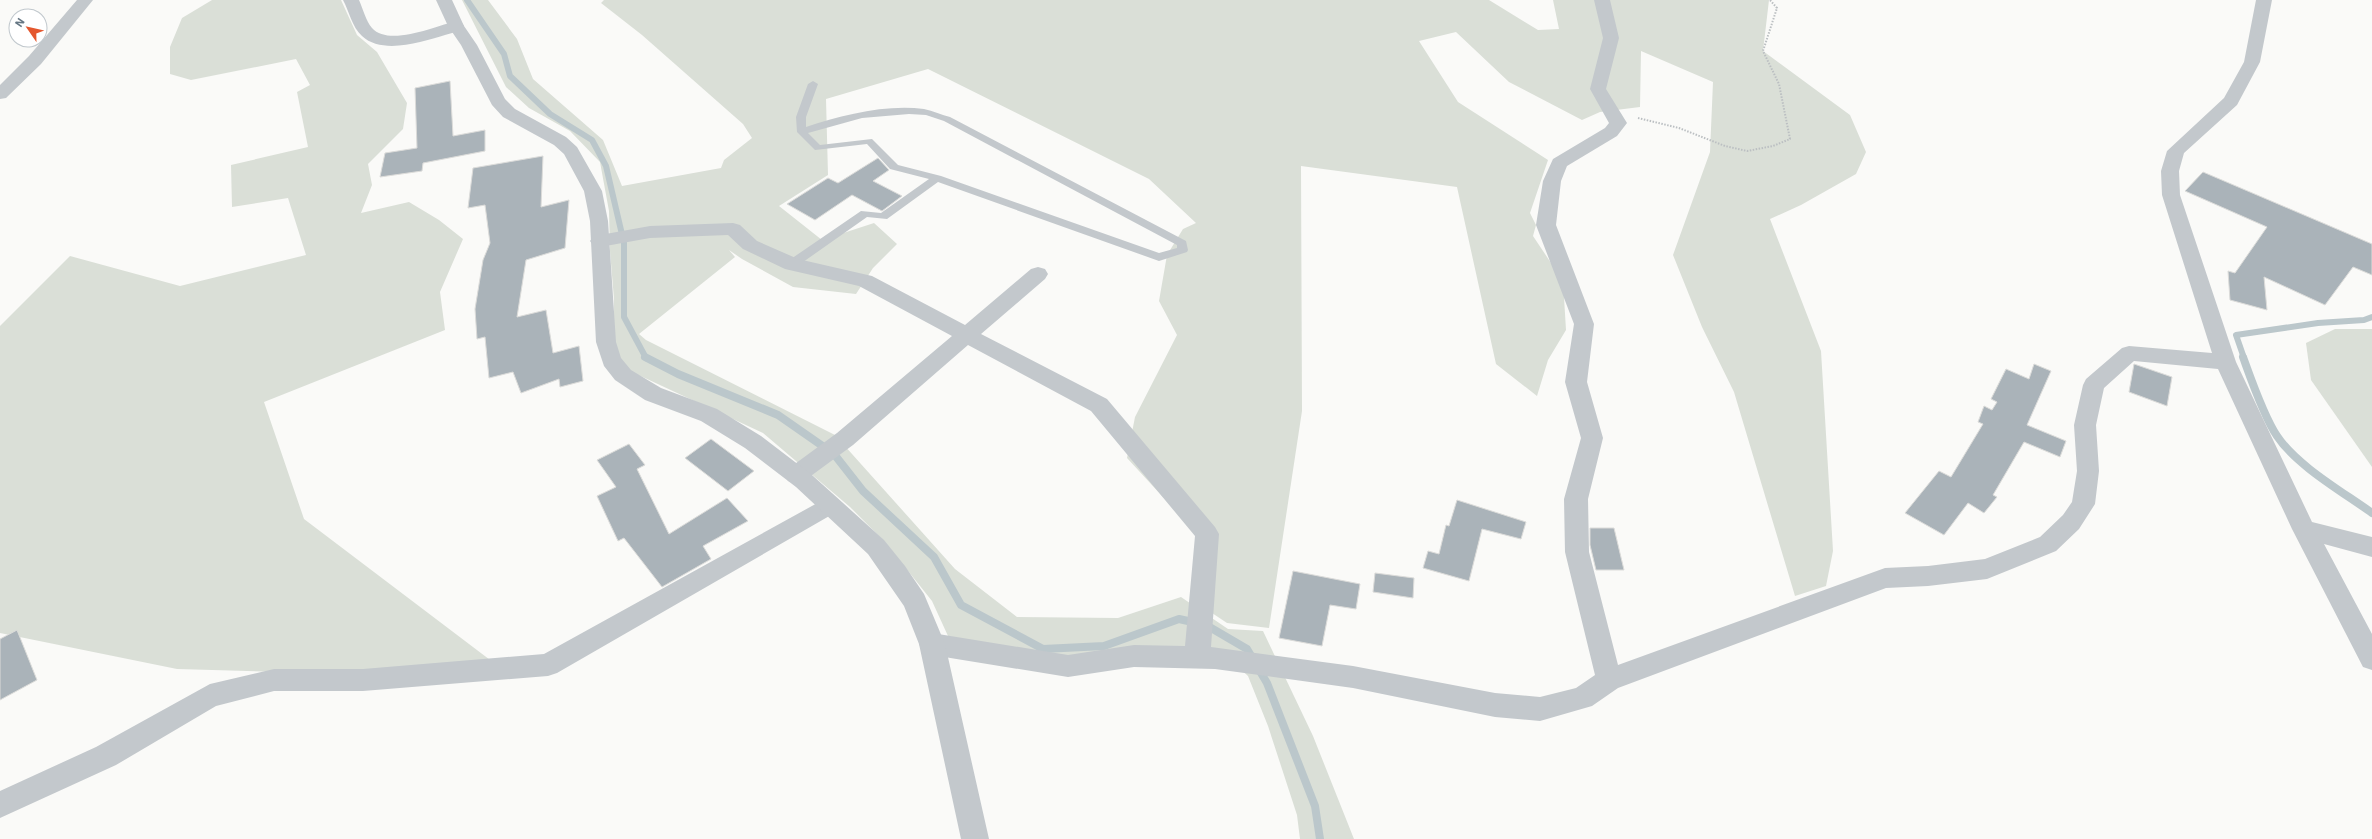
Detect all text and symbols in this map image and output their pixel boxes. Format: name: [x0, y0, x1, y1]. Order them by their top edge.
north arrow: [8, 8, 48, 48]
text: N: [12, 15, 28, 30]

